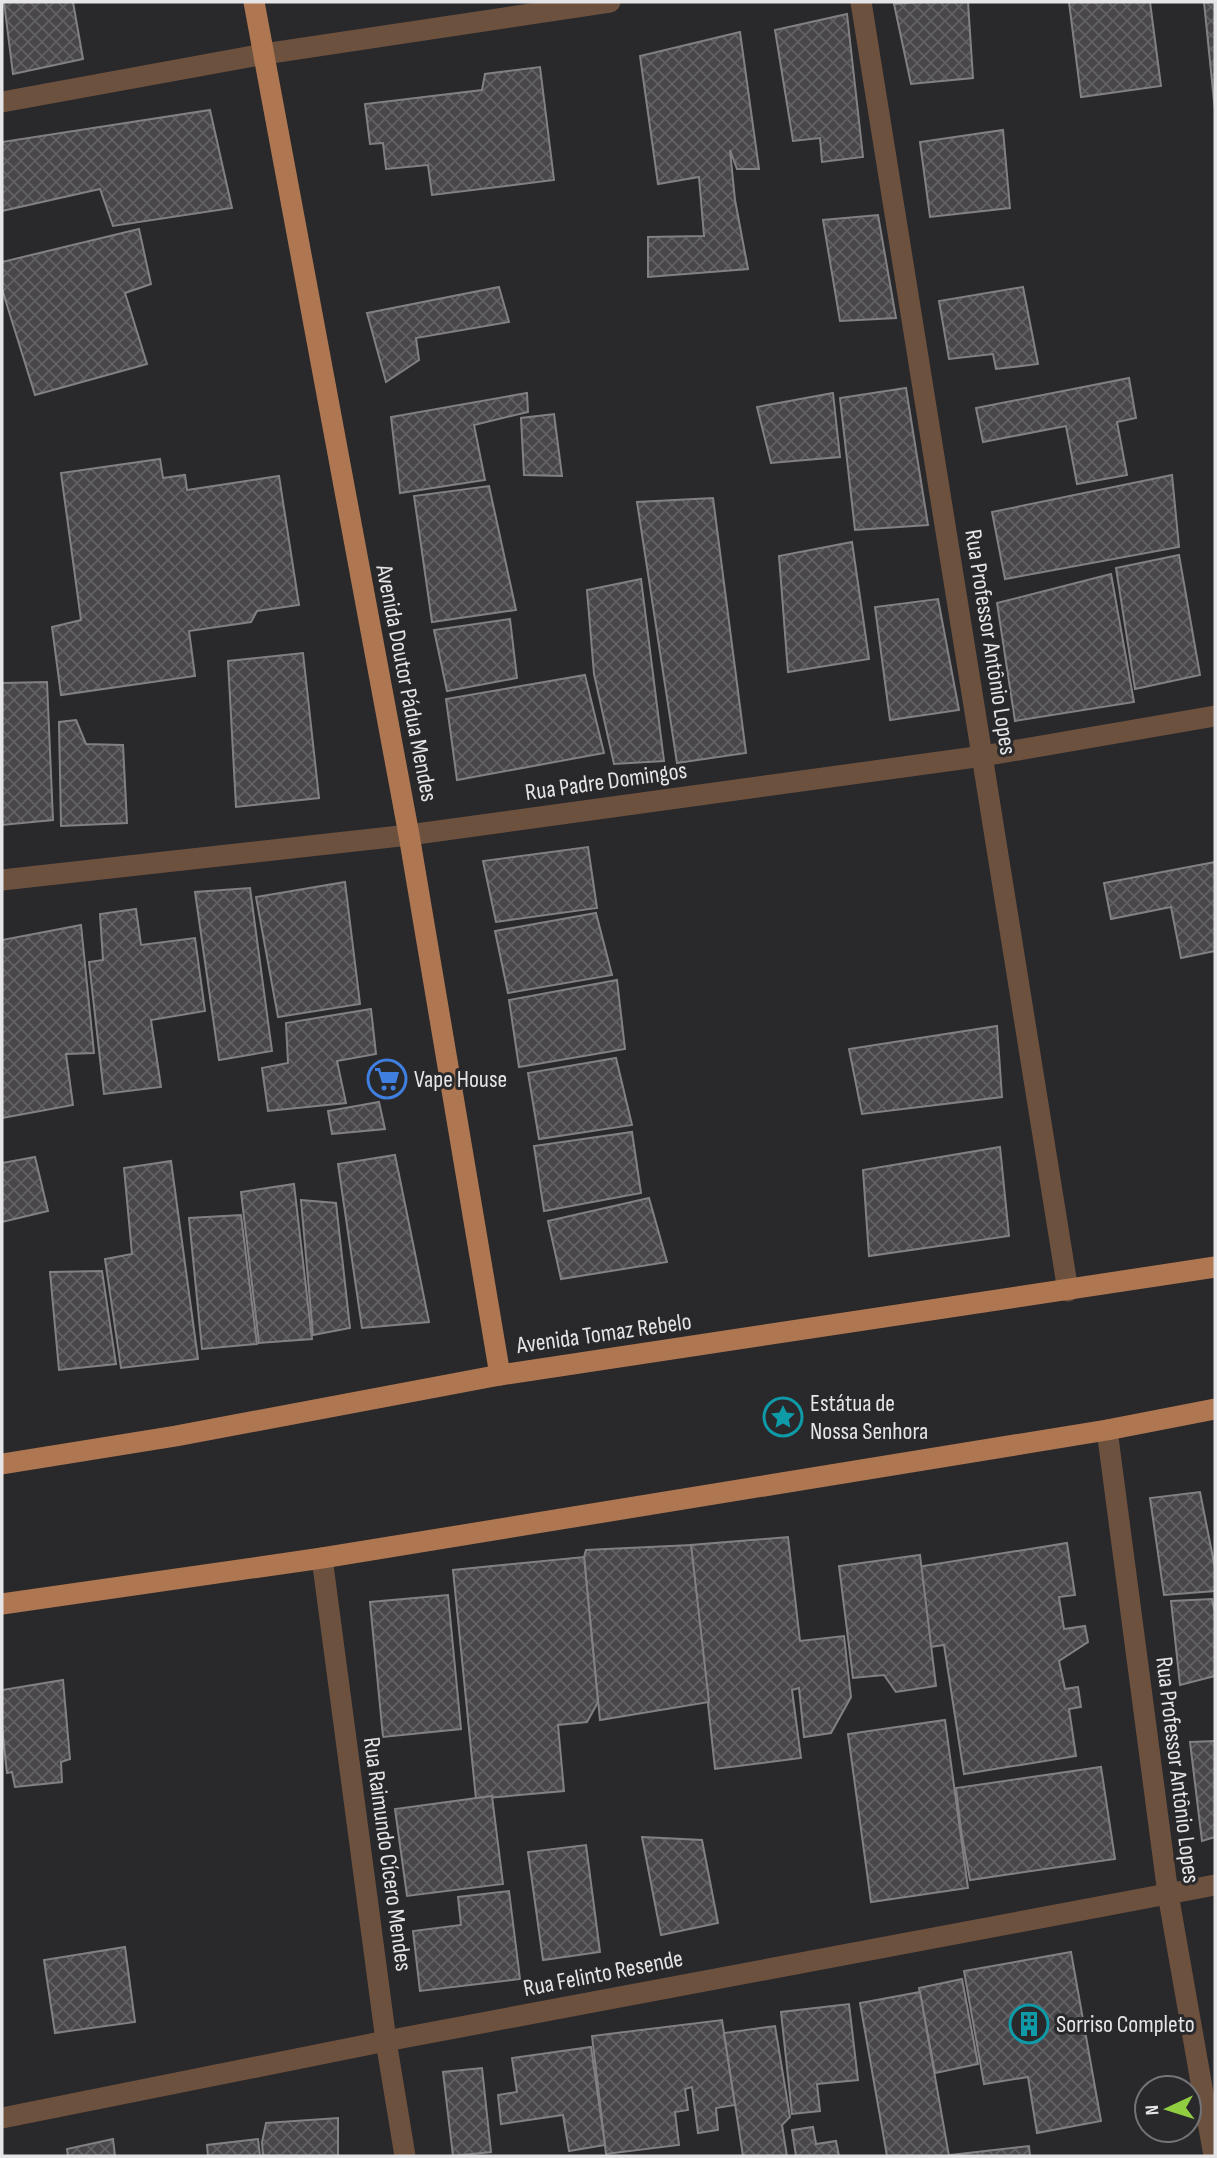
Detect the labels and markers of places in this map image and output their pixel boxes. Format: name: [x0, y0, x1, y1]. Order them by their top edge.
supermarket icon: Vape House: [366, 1058, 408, 1100]
place label: Vape House: [414, 1065, 507, 1094]
place label: Estátua de Nossa Senhora: [810, 1389, 928, 1446]
place icon: Estátua de Nossa Senhora: [762, 1396, 804, 1438]
building icon: Sorriso Completo: [1008, 2003, 1050, 2045]
place label: Sorriso Completo: [1056, 2010, 1195, 2039]

